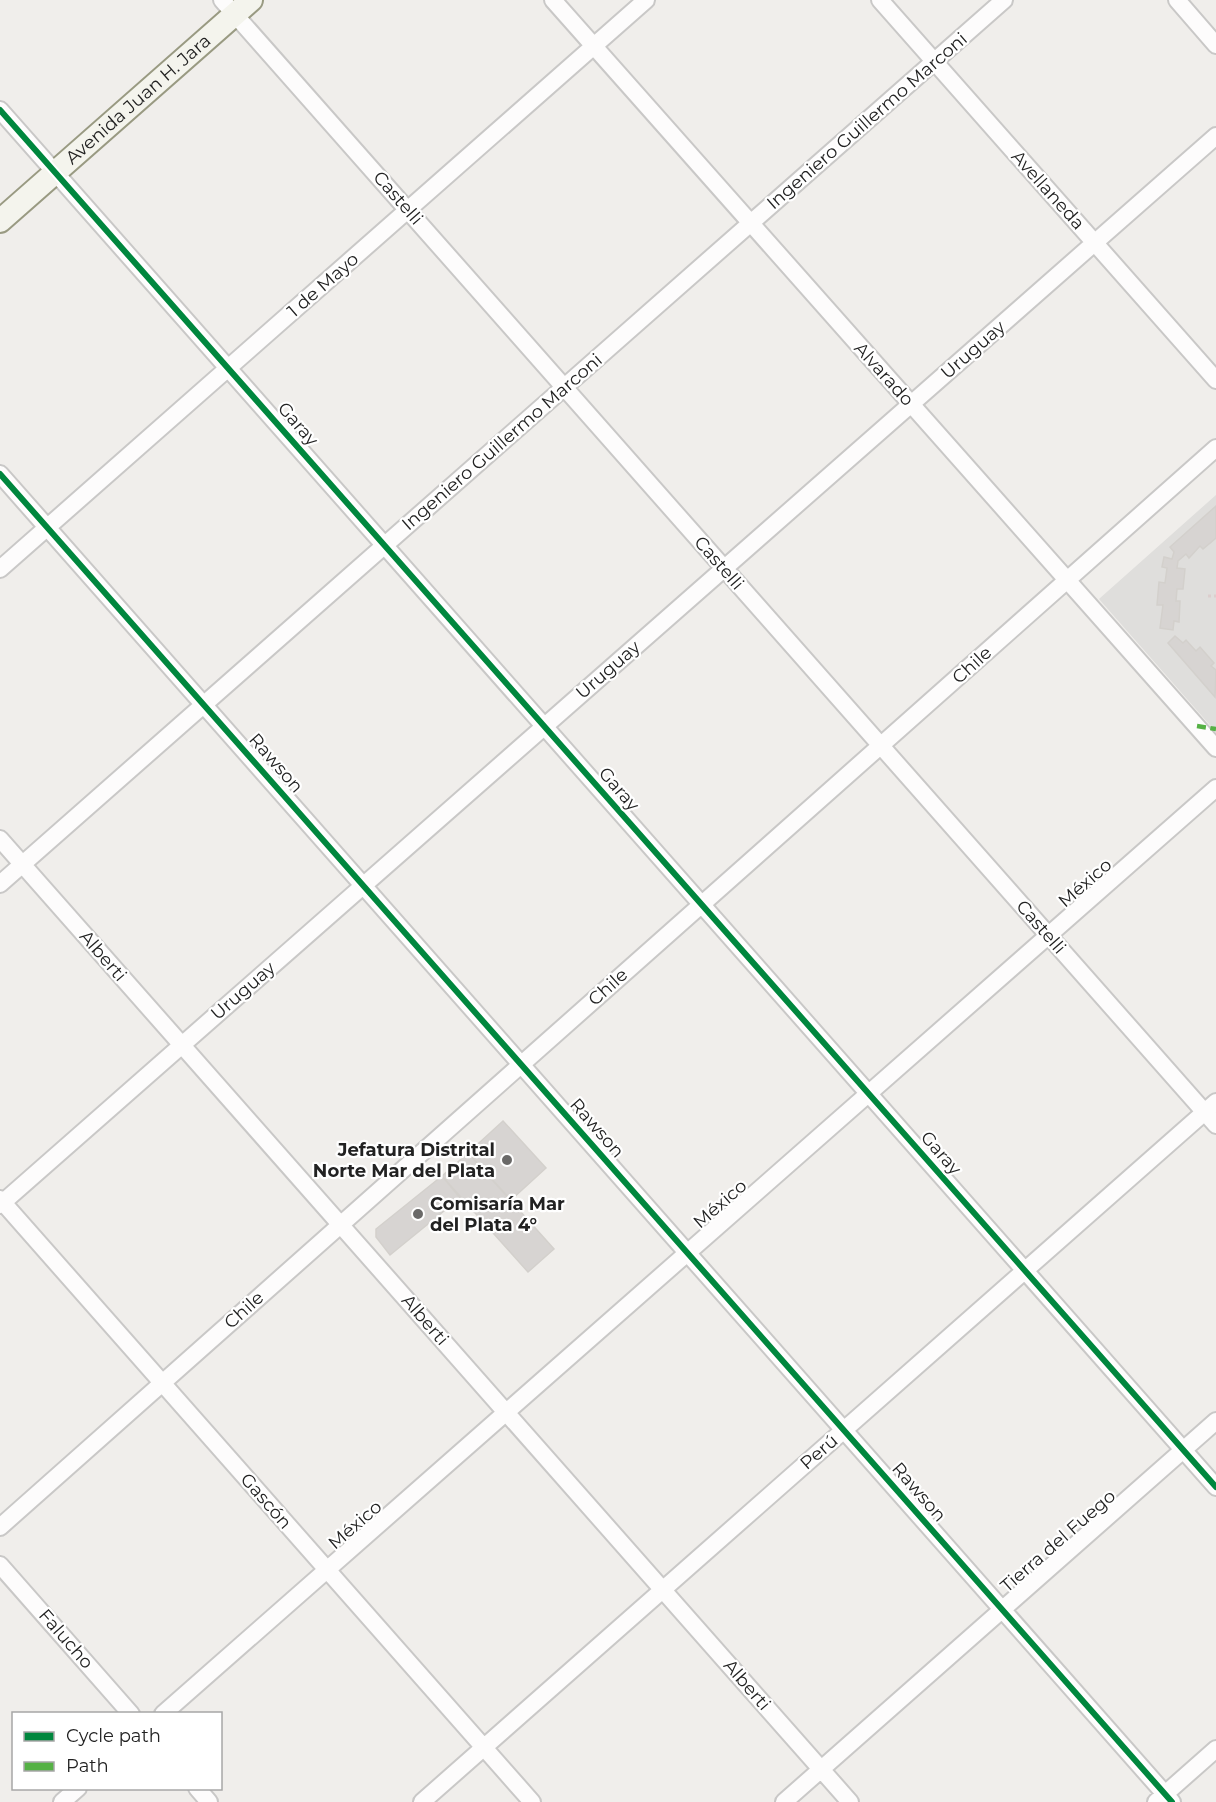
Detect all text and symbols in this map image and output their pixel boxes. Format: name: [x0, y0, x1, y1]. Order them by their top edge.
street label: Ingeniero Guillermo Marconi: [762, 28, 972, 214]
street label: Avenida Juan H. Jara: [61, 30, 215, 169]
street label: Avellaneda: [1007, 146, 1089, 234]
street label: Castelli: [369, 166, 427, 230]
street label: 1 de Mayo: [283, 248, 363, 322]
street label: Uruguay: [936, 316, 1010, 384]
street label: Alvarado: [850, 338, 918, 410]
street label: Ingeniero Guillermo Marconi: [397, 349, 607, 535]
street label: Garay: [273, 398, 323, 451]
street label: Castelli: [690, 531, 748, 595]
street label: Uruguay: [571, 636, 645, 704]
street label: Chile: [948, 642, 996, 688]
street label: Rawson: [244, 729, 308, 797]
street label: Garay: [594, 763, 644, 816]
street label: México: [1054, 854, 1116, 912]
street label: Castelli: [1012, 895, 1070, 959]
street label: Alberti: [75, 926, 131, 986]
street label: Uruguay: [206, 957, 280, 1025]
street label: Chile: [584, 964, 632, 1010]
street label: Rawson: [565, 1094, 629, 1162]
street label: Garay: [916, 1127, 966, 1180]
place label: Jefatura Distrital Norte Mar del Plata: [313, 1139, 495, 1182]
marker: Jefatura Distrital Norte Mar del Plata: [500, 1153, 514, 1167]
street label: México: [689, 1175, 751, 1233]
place label: Comisaría Mar del Plata 4°: [430, 1193, 565, 1236]
marker: Comisaría Mar del Plata 4°: [411, 1207, 425, 1221]
street label: Chile: [220, 1287, 268, 1333]
street label: Alberti: [397, 1290, 453, 1350]
street label: Perú: [796, 1430, 842, 1474]
street label: Rawson: [887, 1458, 951, 1526]
street label: Gascón: [236, 1469, 296, 1533]
street label: Tierra del Fuego: [996, 1485, 1120, 1597]
street label: México: [324, 1496, 386, 1554]
street label: Falucho: [34, 1605, 98, 1673]
street label: Alberti: [719, 1655, 775, 1715]
legend: [12, 1712, 222, 1790]
text: Cycle path: [66, 1725, 161, 1747]
text: Path: [66, 1755, 109, 1777]

